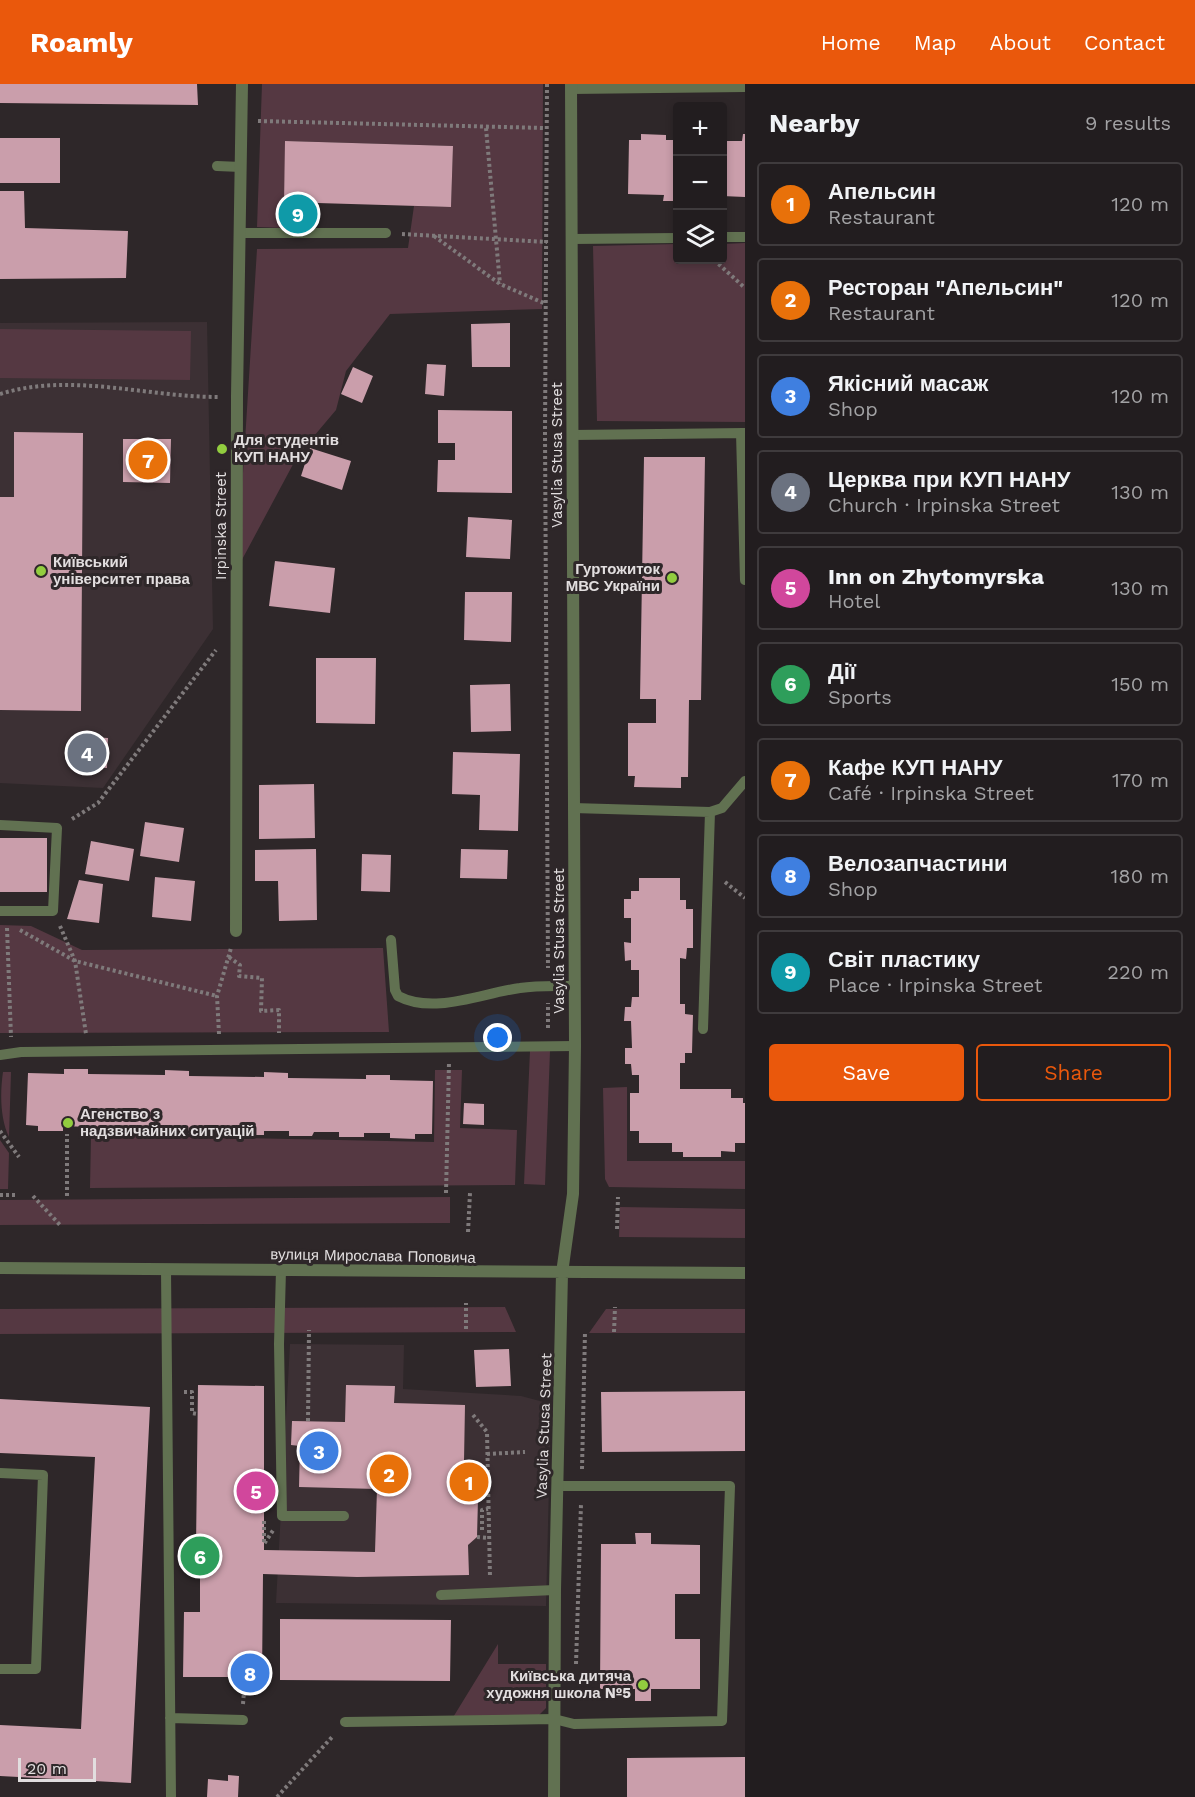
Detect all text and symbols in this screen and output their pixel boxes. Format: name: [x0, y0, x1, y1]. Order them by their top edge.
text: Roamly: [30, 26, 133, 59]
text: Home: [821, 30, 881, 55]
text: Map: [914, 30, 957, 55]
text: About: [990, 30, 1051, 55]
text: Contact: [1084, 30, 1165, 55]
map controls: [673, 102, 727, 264]
button: +: [673, 102, 727, 156]
text: Nearby: [769, 108, 860, 138]
text: 9 results: [1085, 111, 1171, 135]
button: −: [673, 156, 727, 210]
text: Апельсин: [828, 179, 936, 204]
pin: 9: [278, 192, 318, 236]
text: 1: [786, 192, 795, 216]
text: 120 m: [1111, 192, 1169, 216]
text: Restaurant: [828, 205, 935, 229]
button: layers: [673, 210, 727, 264]
text: Ресторан "Апельсин": [828, 275, 1063, 300]
text: 2: [785, 288, 796, 312]
text: 120 m: [1111, 288, 1169, 312]
text: Restaurant: [828, 301, 935, 325]
text: Якісний масаж: [828, 371, 988, 396]
street label: Vasylia Stusa Street: [548, 381, 566, 528]
text: 3: [785, 384, 796, 408]
text: 120 m: [1111, 384, 1169, 408]
text: Shop: [828, 397, 878, 421]
place label: Для студентів КУП НАНУ: [234, 431, 339, 466]
pin: 7: [128, 438, 168, 482]
marker: Для студентів КУП НАНУ: [215, 442, 229, 456]
text: Церква при КУП НАНУ: [828, 467, 1070, 492]
street label: Irpinska Street: [212, 471, 230, 580]
text: 4: [784, 480, 797, 504]
text: 130 m: [1111, 480, 1169, 504]
text: Church · Irpinska Street: [828, 493, 1060, 517]
place label: Київський університет права: [53, 553, 190, 588]
place label: Гуртожиток МВС України: [566, 560, 660, 595]
marker: Київський університет права: [34, 564, 48, 578]
text: Inn on Zhytomyrska: [828, 564, 1044, 589]
marker: Гуртожиток МВС України: [665, 571, 679, 585]
text: 5: [785, 576, 796, 600]
text: 130 m: [1111, 576, 1169, 600]
text: Hotel: [828, 589, 880, 613]
text: Дії: [828, 659, 856, 684]
text: 6: [784, 672, 797, 696]
text: 150 m: [1111, 672, 1169, 696]
text: Sports: [828, 685, 892, 709]
pin: 4: [68, 730, 106, 776]
text: Кафе КУП НАНУ: [828, 755, 1003, 780]
text: 7: [784, 768, 797, 792]
text: 170 m: [1112, 768, 1169, 792]
text: Café · Irpinska Street: [828, 781, 1034, 805]
text: Велозапчастини: [828, 851, 1007, 876]
text: 8: [784, 864, 797, 888]
text: 180 m: [1111, 864, 1169, 888]
street label: Vasylia Stusa Street: [550, 867, 568, 1014]
text: Shop: [828, 877, 878, 901]
text: Світ пластику: [828, 947, 980, 972]
text: 9: [784, 960, 797, 984]
text: 220 m: [1107, 960, 1169, 984]
text: Place · Irpinska Street: [828, 973, 1042, 997]
your location: [483, 1023, 512, 1052]
button: Save: [769, 1044, 964, 1101]
button: Share: [976, 1044, 1171, 1101]
place label: Агенство з надзвичайних ситуацій: [80, 1105, 255, 1140]
marker: Агенство з надзвичайних ситуацій: [61, 1116, 75, 1130]
street label: вулиця Мирослава Поповича: [270, 1245, 476, 1267]
street label: Vasylia Stusa Street: [532, 1352, 556, 1499]
pin: 3: [300, 1428, 338, 1474]
pin: 2: [370, 1452, 408, 1496]
pin: 1: [450, 1460, 488, 1504]
pin: 5: [236, 1468, 276, 1514]
pin: 6: [180, 1534, 220, 1578]
pin: 8: [230, 1650, 270, 1696]
place label: Київська дитяча художня школа №5: [486, 1667, 632, 1702]
marker: Київська дитяча художня школа №5: [636, 1678, 650, 1692]
scale bar: [18, 1755, 96, 1782]
text: 20 m: [27, 1759, 67, 1778]

